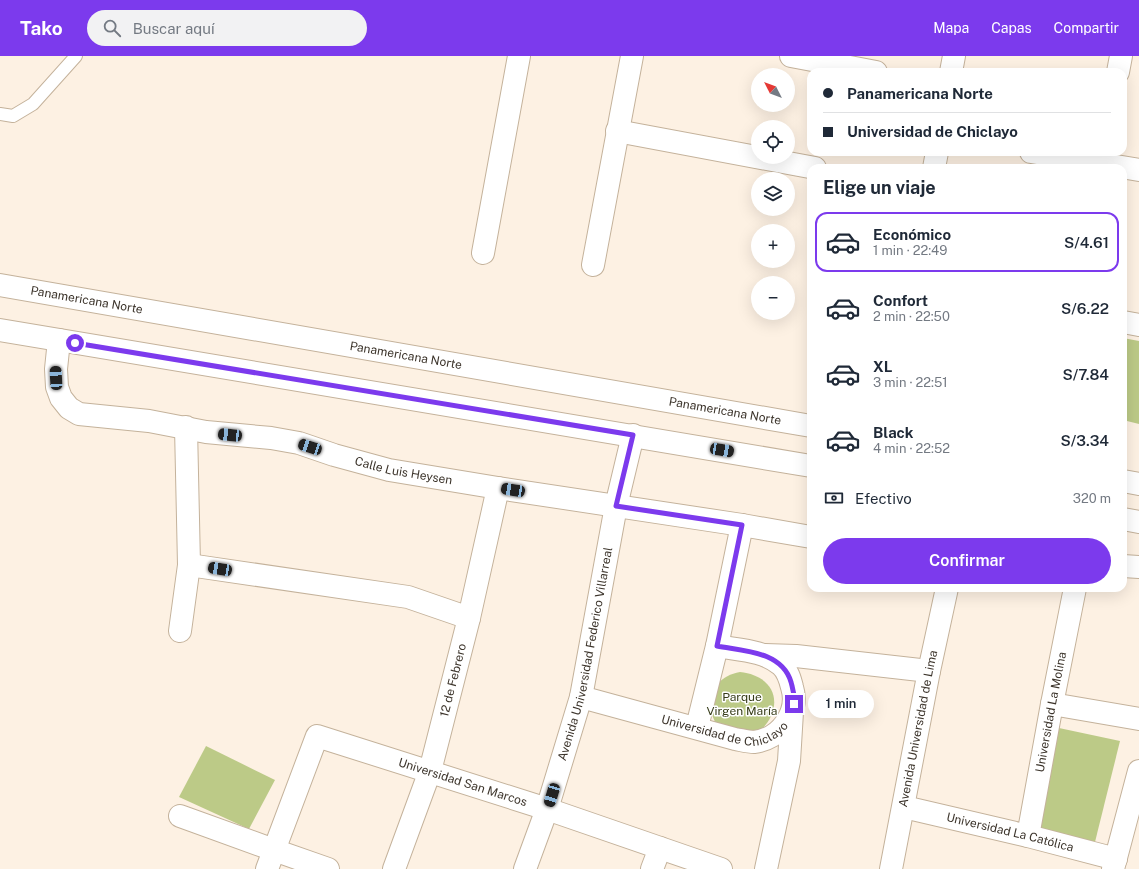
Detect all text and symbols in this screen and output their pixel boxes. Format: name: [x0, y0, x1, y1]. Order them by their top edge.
search box: [87, 10, 367, 46]
text: Tako: [20, 17, 63, 39]
icon: search: [101, 17, 123, 39]
text: Buscar aquí: [133, 20, 215, 37]
text: Mapa: [933, 20, 969, 36]
text: Capas: [991, 20, 1032, 36]
text: Compartir: [1054, 20, 1119, 36]
north arrow: [751, 68, 795, 112]
map controls: [751, 68, 795, 320]
text: Panamericana Norte: [847, 85, 993, 102]
button: locate: [751, 120, 795, 164]
text: Universidad de Chiclayo: [847, 123, 1018, 140]
button: layers: [751, 172, 795, 216]
text: Elige un viaje: [823, 177, 936, 198]
button: +: [751, 224, 795, 268]
icon: car: [825, 224, 861, 260]
text: Económico: [873, 226, 951, 243]
text: S/4.61: [1064, 234, 1109, 251]
text: 1 min · 22:49: [873, 243, 947, 258]
button: −: [751, 276, 795, 320]
street label: Panamericana Norte: [29, 283, 144, 317]
icon: car: [825, 290, 861, 326]
text: Confort: [873, 292, 928, 309]
text: S/6.22: [1061, 300, 1109, 317]
text: 2 min · 22:50: [873, 309, 950, 324]
route start: [66, 334, 84, 352]
street label: Panamericana Norte: [349, 339, 463, 372]
icon: car: [825, 356, 861, 392]
text: XL: [873, 358, 892, 375]
car: [49, 366, 63, 390]
text: S/7.84: [1063, 366, 1109, 383]
text: 3 min · 22:51: [873, 375, 948, 390]
street label: Panamericana Norte: [668, 394, 783, 428]
icon: car: [825, 422, 861, 458]
text: Black: [873, 424, 913, 441]
car: [217, 428, 243, 442]
text: S/3.34: [1060, 432, 1109, 449]
car: [297, 438, 323, 456]
text: 4 min · 22:52: [873, 441, 950, 456]
car: [709, 442, 735, 458]
street label: Calle Luis Heysen: [353, 454, 453, 487]
car: [500, 482, 526, 498]
icon: cash: [823, 487, 845, 509]
text: Efectivo: [855, 490, 912, 507]
text: 320 m: [1073, 491, 1111, 506]
button: Confirmar: [823, 538, 1111, 584]
street label: Avenida Universidad Federico Villarreal: [555, 546, 615, 762]
car: [207, 561, 233, 577]
street label: 12 de Febrero: [437, 642, 469, 719]
street label: Avenida Universidad de Lima: [896, 649, 940, 808]
street label: Universidad La Molina: [1033, 651, 1069, 774]
park label: Parque Virgen María: [707, 690, 777, 718]
callout: 1 min: [808, 690, 874, 718]
route end: [785, 695, 803, 713]
text: 1 min: [826, 696, 856, 711]
street label: Universidad de Chiclayo: [656, 709, 790, 725]
text: Universidad de Chiclayo: [660, 712, 791, 749]
street label: Universidad San Marcos: [397, 755, 529, 809]
car: [543, 782, 561, 808]
street label: Universidad La Católica: [945, 810, 1075, 855]

